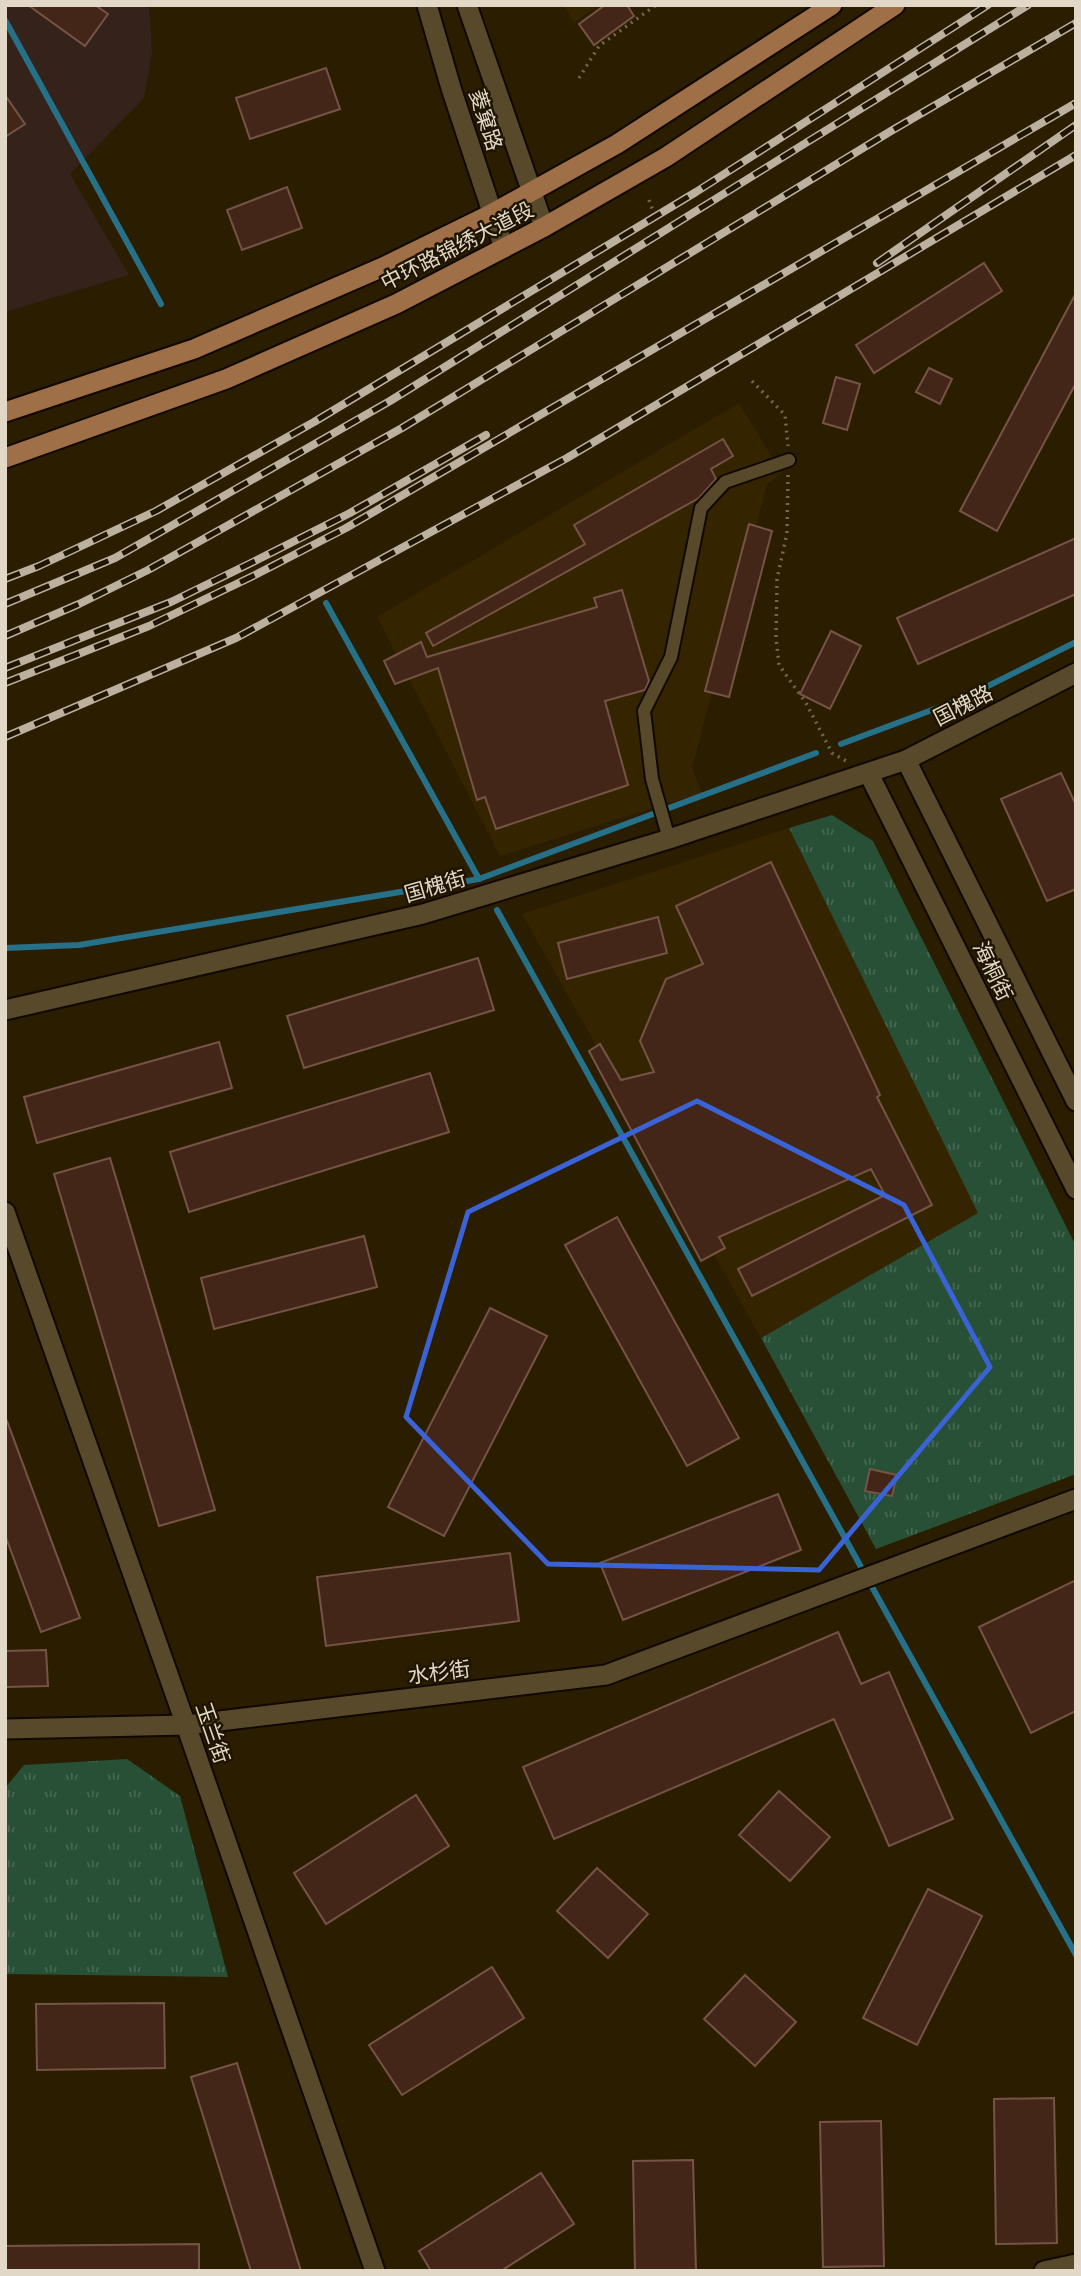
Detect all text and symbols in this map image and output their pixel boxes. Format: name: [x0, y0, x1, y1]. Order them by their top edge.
street label: 菱窠路: [463, 86, 509, 154]
street label: 中环路锦绣大道段: [376, 196, 538, 296]
street label: 国槐路: [929, 679, 997, 731]
street label: 国槐街: [401, 864, 469, 908]
street label: 海桐街: [967, 937, 1019, 1005]
street label: 水杉街: [406, 1655, 472, 1689]
street label: 玉兰街: [190, 1699, 236, 1767]

